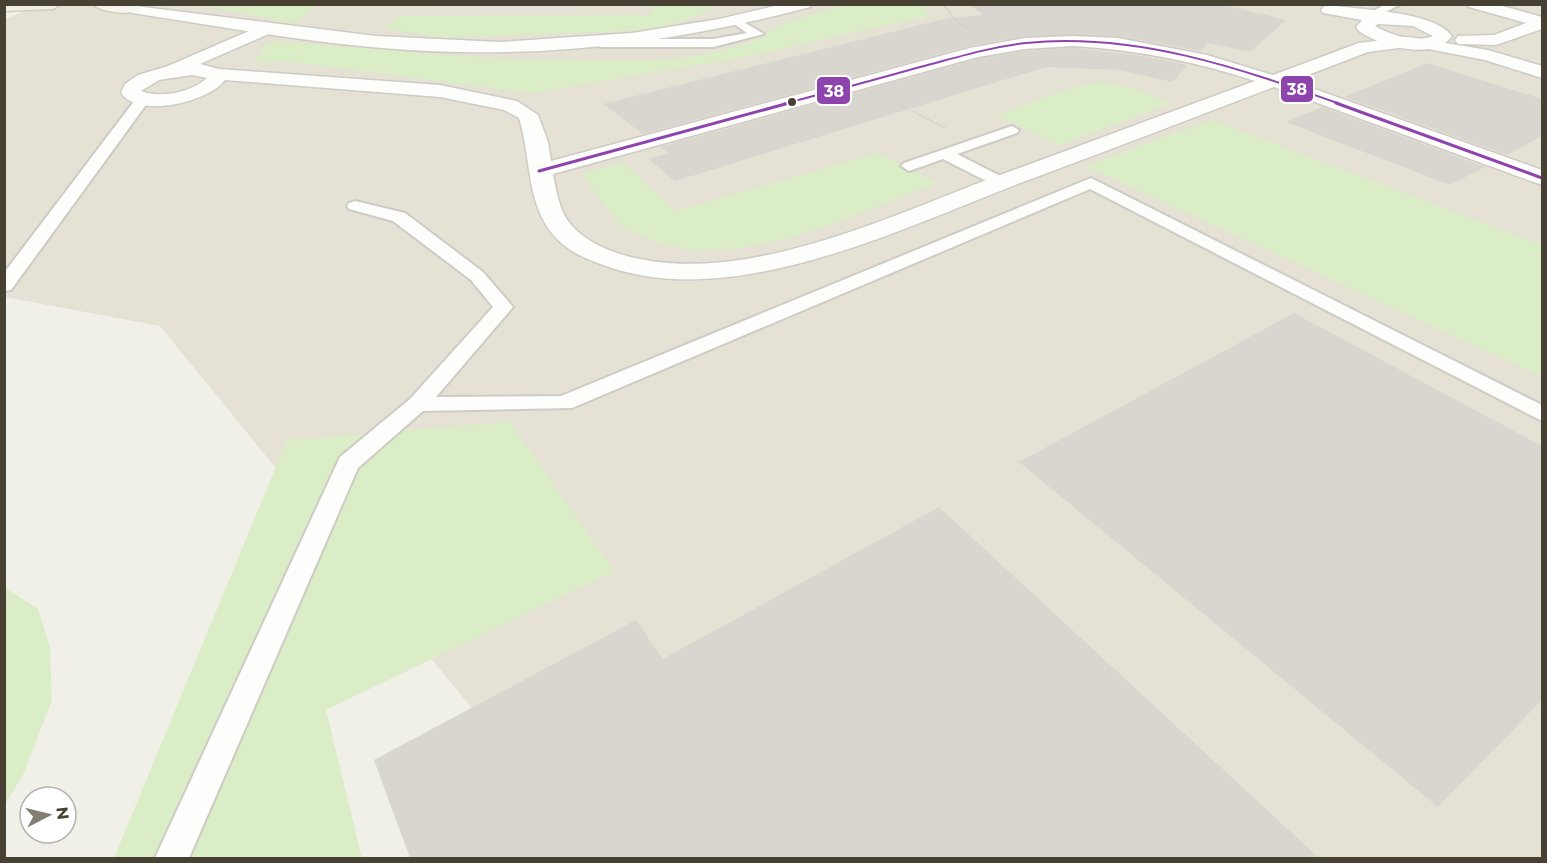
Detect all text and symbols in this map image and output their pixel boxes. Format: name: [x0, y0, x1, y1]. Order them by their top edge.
line badge: 38: [1280, 75, 1314, 103]
line badge: 38: [816, 76, 851, 105]
text: 38: [1286, 80, 1307, 99]
text: 38: [823, 82, 844, 101]
unlabelled marker: [786, 96, 798, 108]
north arrow: [18, 785, 78, 845]
text: N: [52, 806, 73, 821]

